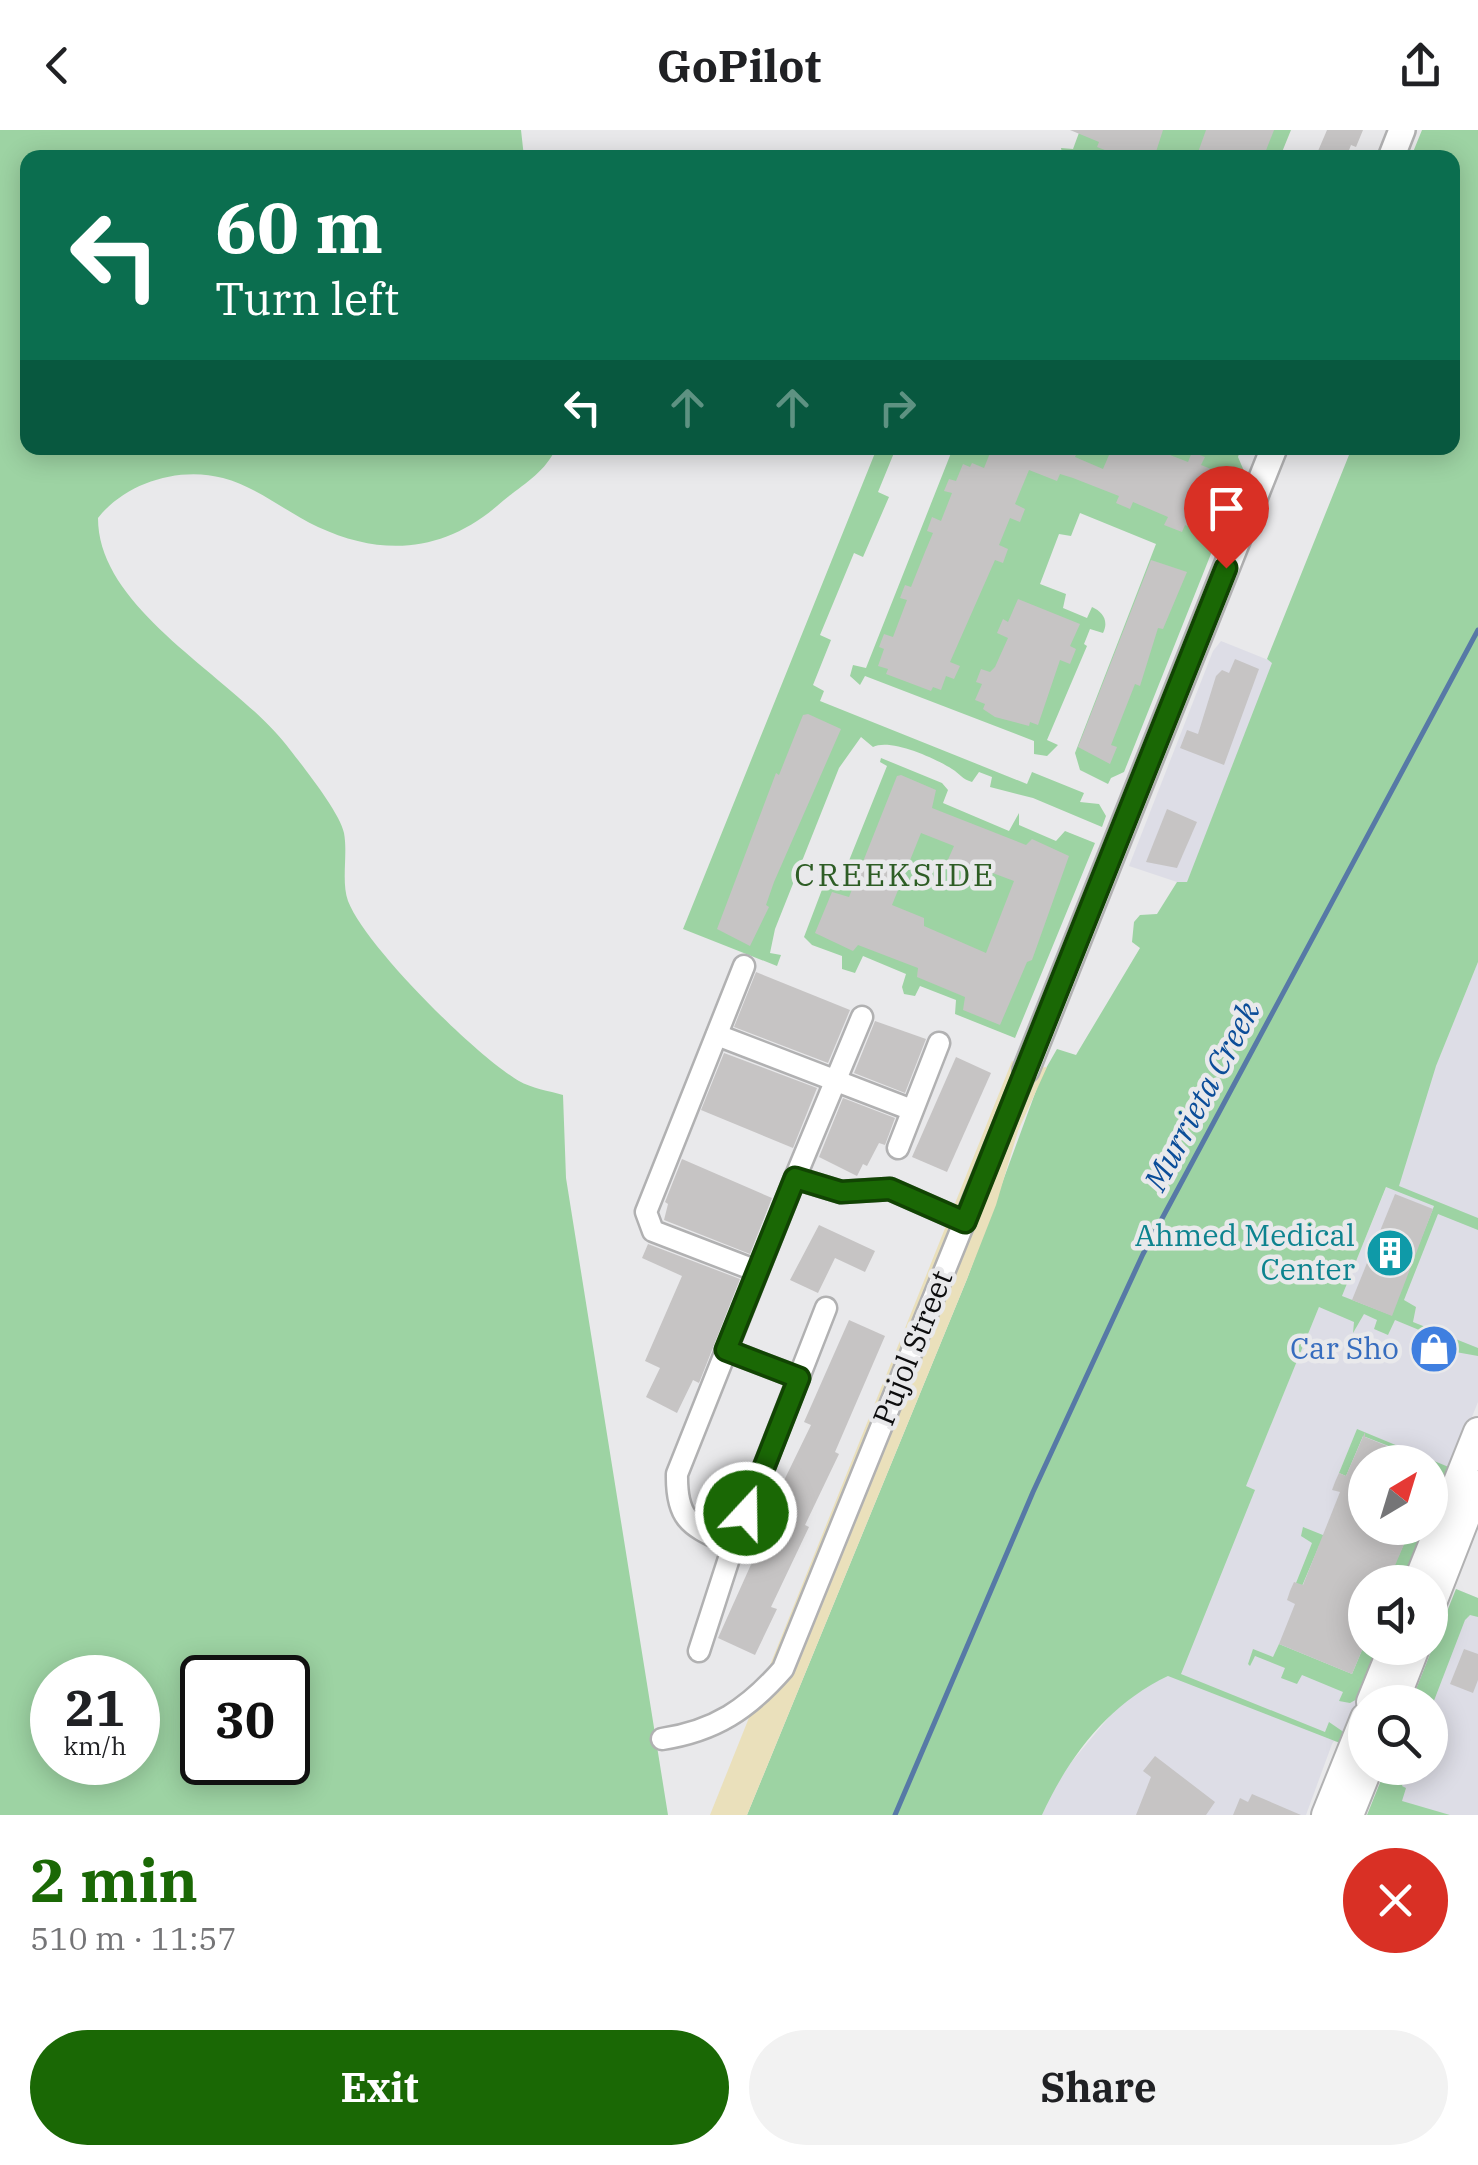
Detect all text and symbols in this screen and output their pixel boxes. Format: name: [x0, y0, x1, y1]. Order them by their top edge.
text: GoPilot: [657, 36, 821, 94]
icon: back: [30, 38, 85, 93]
icon: share: [1393, 38, 1448, 93]
text: 60 m: [215, 181, 383, 272]
icon: left: [50, 190, 180, 320]
text: Turn left: [215, 269, 399, 327]
icon: left: [555, 380, 610, 435]
icon: ahead: [660, 380, 715, 435]
icon: ahead: [765, 380, 820, 435]
icon: right: [870, 380, 925, 435]
pin: [1184, 466, 1269, 569]
icon: arrive: [1199, 481, 1254, 536]
district label: CREEKSIDE: [794, 853, 996, 895]
water label: Murrieta Creek: [1133, 993, 1269, 1198]
place label: Ahmed Medical Center: [1135, 1215, 1355, 1288]
building icon: Ahmed Medical Center: [1364, 1227, 1416, 1279]
street label: Pujol Street: [863, 1264, 960, 1431]
shop icon: Car Sho: [1408, 1323, 1460, 1375]
place label: Car Sho: [1290, 1328, 1399, 1367]
north arrow: [1348, 1445, 1448, 1545]
map controls: [1348, 1445, 1448, 1785]
position arrow: [694, 1461, 798, 1565]
button: sound: [1348, 1565, 1448, 1665]
speed limit sign: 30: [180, 1655, 310, 1785]
text: 21: [65, 1675, 125, 1740]
button: search: [1348, 1685, 1448, 1785]
text: km/h: [63, 1729, 127, 1762]
text: 2 min: [30, 1840, 198, 1919]
button: close: [1343, 1848, 1448, 1953]
text: 510 m · 11:57: [30, 1917, 237, 1959]
button: Exit: [30, 2030, 729, 2145]
button: Share: [749, 2030, 1448, 2145]

